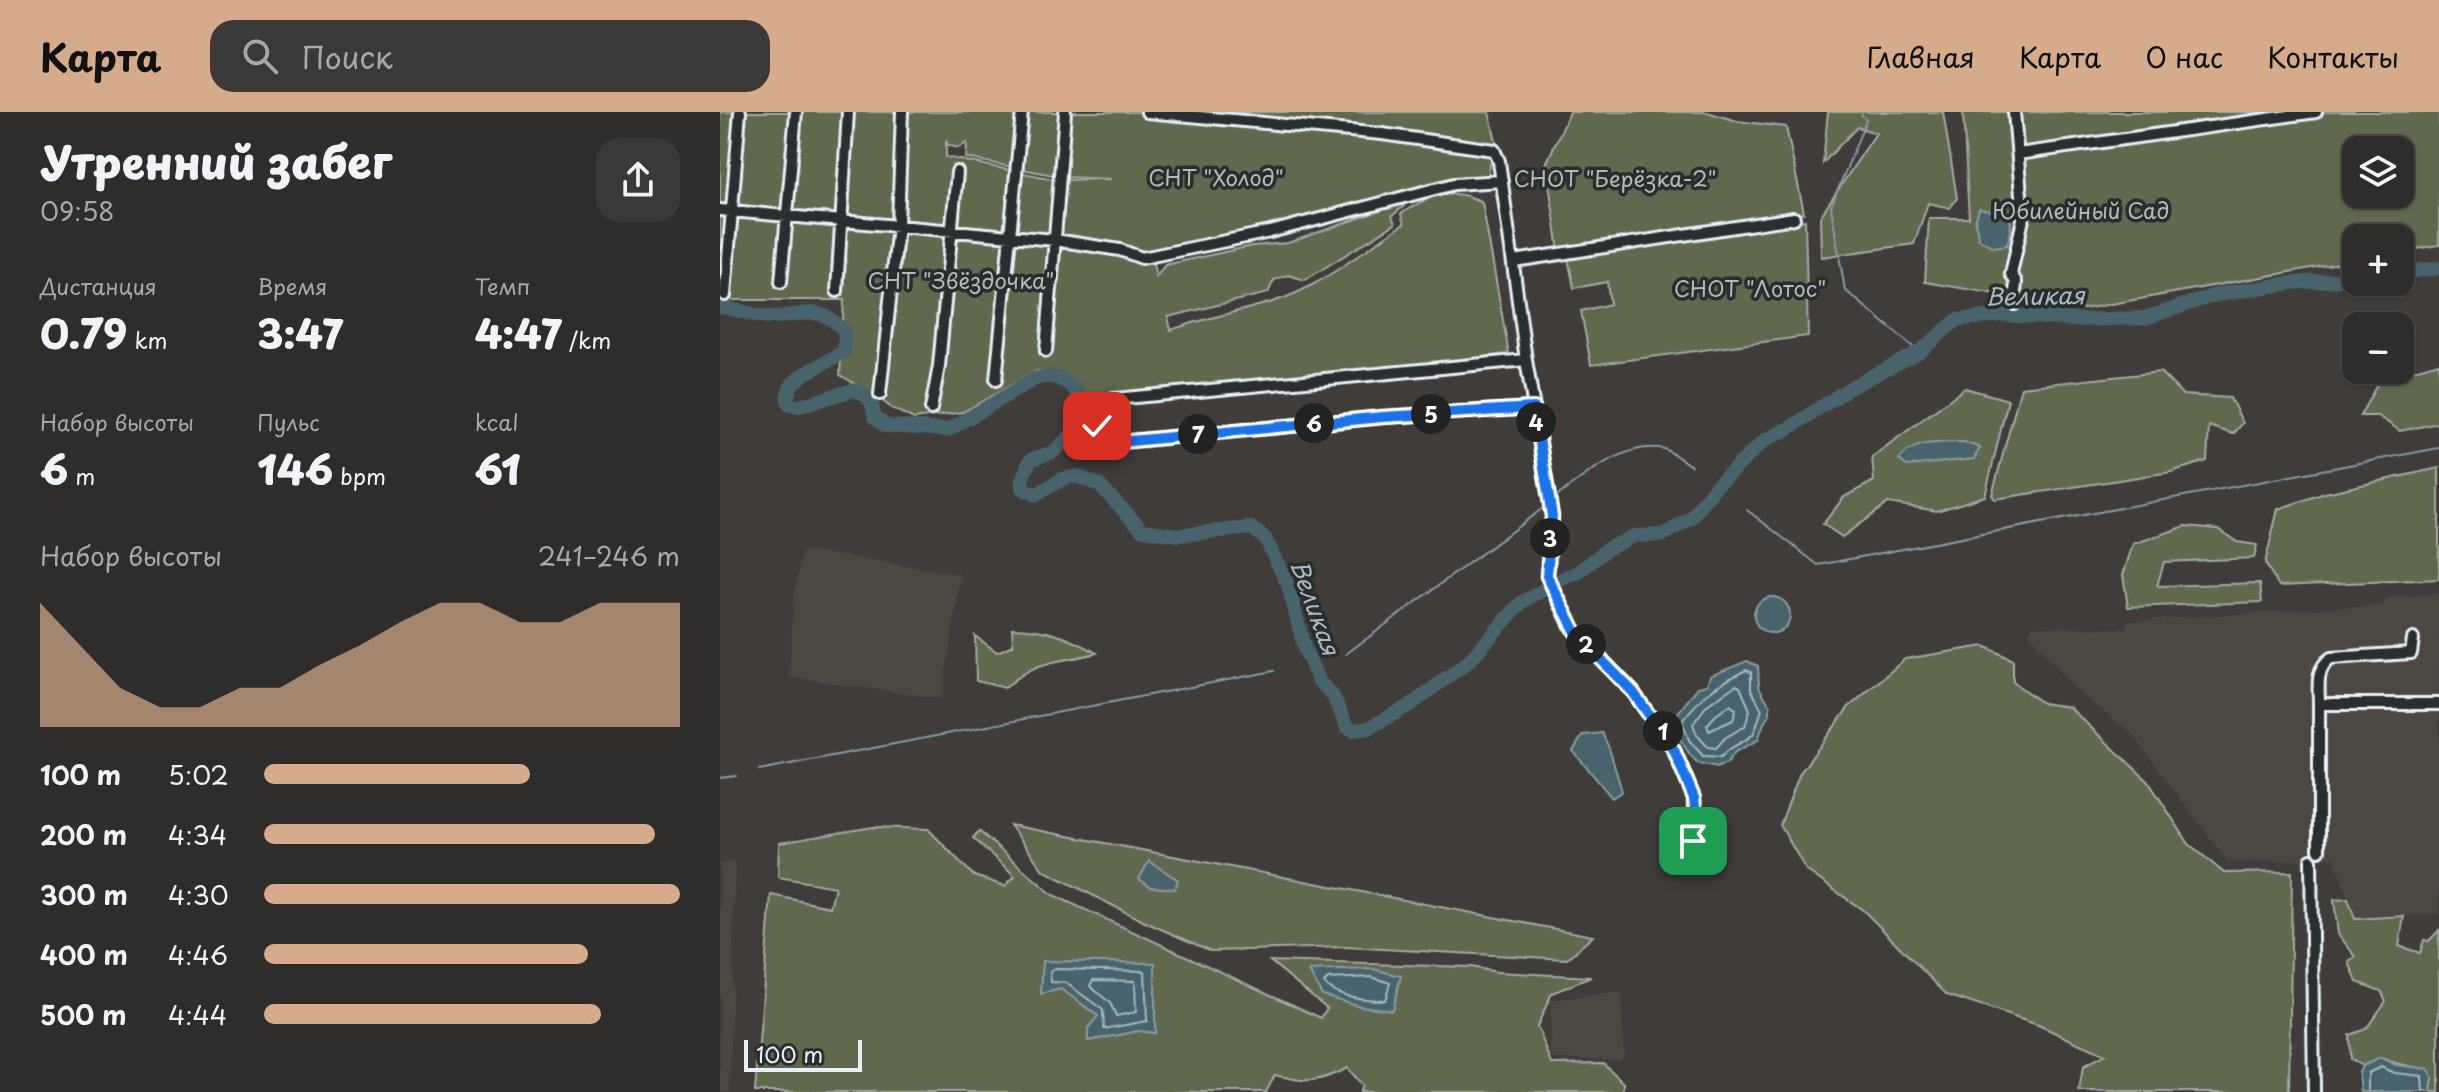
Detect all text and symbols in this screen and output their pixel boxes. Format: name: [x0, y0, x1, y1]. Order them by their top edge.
search box: [210, 20, 770, 92]
text: Карта: [40, 28, 162, 85]
icon: search: [238, 34, 282, 78]
text: Поиск: [302, 34, 393, 79]
text: Главная: [1867, 35, 1975, 78]
text: Карта: [2019, 35, 2101, 78]
text: О нас: [2145, 35, 2223, 78]
text: Контакты: [2267, 35, 2399, 78]
text: Утренний забег: [40, 128, 392, 194]
map controls: [2342, 136, 2414, 384]
button: layers: [2342, 136, 2414, 208]
button: share: [596, 138, 680, 222]
park label: СНТ "Холод": [1148, 160, 1284, 193]
park label: СНОТ "Берёзка-2": [1513, 161, 1717, 194]
text: 09:58: [40, 191, 115, 230]
park label: Юбилейный Сад: [1993, 193, 2169, 226]
button: +: [2342, 224, 2414, 296]
park label: СНТ "Звёздочка": [868, 263, 1054, 296]
text: Дистанция: [40, 269, 157, 302]
text: Время: [257, 269, 328, 302]
text: Темп: [475, 269, 530, 302]
park label: СНОТ "Лотос": [1674, 271, 1826, 304]
water label: Великая: [1985, 276, 2086, 314]
text: 0.79: [40, 302, 127, 363]
text: 3:47: [257, 302, 343, 363]
text: 4:47: [475, 302, 562, 363]
button: −: [2342, 312, 2414, 384]
text: km: [127, 323, 168, 356]
text: /km: [562, 323, 611, 356]
pin: [1063, 392, 1131, 460]
pin: 5: [1411, 394, 1451, 434]
text: 5: [1424, 397, 1438, 430]
pin: 4: [1516, 402, 1556, 442]
pin: 6: [1294, 403, 1334, 443]
icon: check: [1075, 404, 1119, 448]
text: Набор высоты: [40, 405, 194, 438]
text: Пульс: [257, 405, 320, 438]
text: kcal: [475, 405, 519, 438]
text: 4: [1529, 405, 1543, 438]
text: 6: [1306, 406, 1322, 439]
pin: 7: [1178, 414, 1218, 454]
text: 7: [1192, 417, 1204, 450]
text: 6: [40, 438, 68, 499]
text: 146: [257, 438, 333, 499]
text: 61: [475, 438, 521, 499]
text: m: [68, 459, 95, 492]
text: bpm: [333, 459, 386, 492]
pin: 3: [1530, 518, 1570, 558]
text: 3: [1543, 521, 1557, 554]
text: Набор высоты: [40, 536, 222, 575]
text: 241–246 m: [538, 536, 680, 575]
water label: Великая: [1282, 554, 1350, 661]
pin: 2: [1566, 624, 1606, 664]
text: 2: [1578, 627, 1594, 660]
pin: 1: [1643, 711, 1683, 751]
text: 1: [1658, 714, 1668, 747]
text: 100 m: [40, 755, 121, 794]
text: 5:02: [168, 755, 229, 794]
pin: [1659, 807, 1727, 875]
text: 200 m: [40, 815, 127, 854]
text: 4:34: [168, 815, 227, 854]
icon: arrive: [1671, 819, 1715, 863]
text: 300 m: [40, 875, 128, 914]
text: 4:30: [168, 875, 229, 914]
text: 400 m: [40, 935, 128, 974]
text: 4:46: [168, 935, 228, 974]
text: 500 m: [40, 995, 126, 1034]
text: 4:44: [168, 995, 227, 1034]
scale bar: [744, 1036, 862, 1072]
text: 100 m: [756, 1037, 823, 1070]

